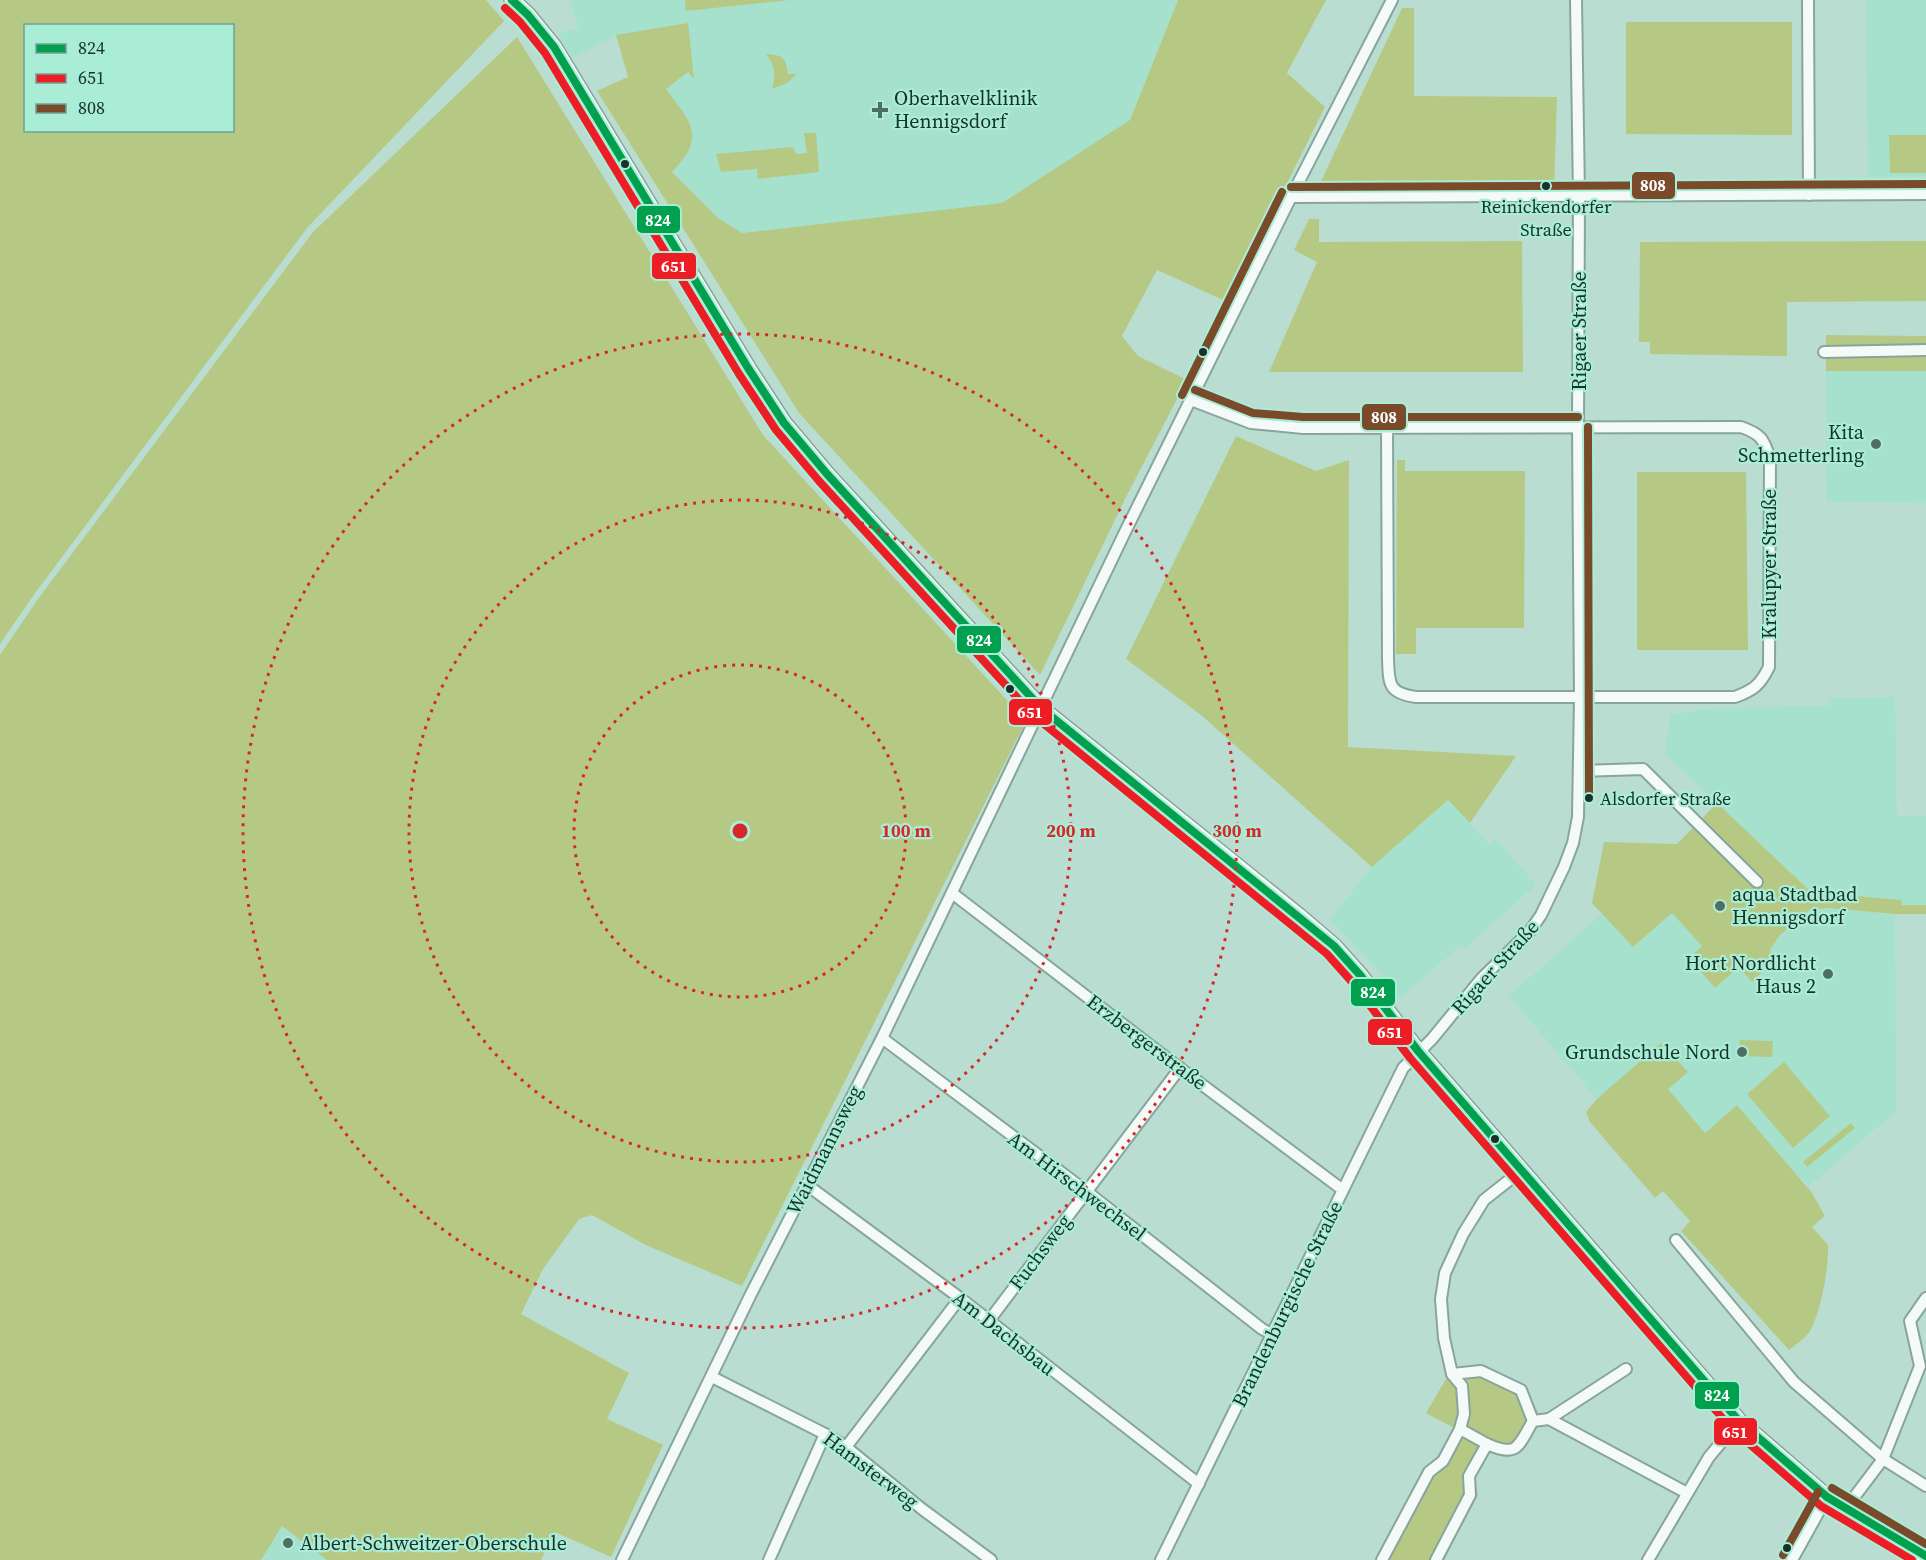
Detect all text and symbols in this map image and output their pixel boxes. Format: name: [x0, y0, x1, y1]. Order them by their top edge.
legend: [24, 24, 234, 132]
text: 824: [78, 35, 105, 60]
text: 651: [78, 65, 105, 90]
place label: Oberhavelklinik Hennigsdorf: [894, 84, 1038, 135]
text: 808: [78, 95, 105, 120]
marker: Oberhavelklinik Hennigsdorf: [871, 101, 889, 119]
unlabelled marker: [619, 158, 631, 170]
line badge: 808: [1631, 171, 1676, 200]
text: 808: [1640, 174, 1666, 196]
marker: Reinickendorfer Straße: [1540, 180, 1552, 192]
place label: Reinickendorfer Straße: [1480, 194, 1612, 242]
line badge: 824: [636, 205, 681, 234]
text: 824: [645, 209, 671, 231]
line badge: 651: [651, 252, 697, 280]
text: 651: [661, 255, 687, 277]
street label: Rigaer Straße: [1565, 271, 1593, 391]
unlabelled marker: [1197, 346, 1209, 358]
line badge: 808: [1361, 403, 1407, 431]
text: 808: [1371, 406, 1397, 428]
place label: Kita Schmetterling: [1738, 418, 1865, 469]
marker: Kita Schmetterling: [1869, 437, 1883, 451]
street label: Kralupyer Straße: [1755, 489, 1783, 639]
line badge: 824: [956, 625, 1002, 654]
text: 824: [966, 629, 992, 651]
unlabelled marker: [1004, 683, 1016, 695]
line badge: 651: [1008, 698, 1053, 726]
text: 651: [1017, 701, 1043, 723]
place label: Alsdorfer Straße: [1600, 786, 1731, 811]
marker: Alsdorfer Straße: [1583, 792, 1595, 804]
text: 100 m: [881, 818, 931, 843]
text: 200 m: [1046, 818, 1096, 843]
text: 300 m: [1212, 818, 1262, 843]
centre of rings: [730, 821, 750, 841]
place label: aqua Stadtbad Hennigsdorf: [1732, 880, 1858, 931]
marker: aqua Stadtbad Hennigsdorf: [1713, 899, 1727, 913]
street label: Rigaer Straße: [1445, 913, 1545, 1021]
place label: Hort Nordlicht Haus 2: [1685, 949, 1816, 1000]
marker: Hort Nordlicht Haus 2: [1821, 967, 1835, 981]
line badge: 824: [1350, 978, 1396, 1007]
text: 824: [1360, 981, 1386, 1003]
street label: Erzbergerstraße: [1081, 988, 1213, 1096]
line badge: 651: [1367, 1018, 1413, 1046]
text: 651: [1377, 1021, 1403, 1043]
place label: Grundschule Nord: [1565, 1038, 1731, 1066]
marker: Grundschule Nord: [1735, 1045, 1749, 1059]
street label: Waidmannsweg: [779, 1080, 869, 1220]
street label: Am Hirschwechsel: [1002, 1125, 1152, 1247]
unlabelled marker: [1489, 1133, 1501, 1145]
street label: Brandenburgische Straße: [1225, 1196, 1349, 1412]
street label: Fuchsweg: [1002, 1208, 1078, 1296]
street label: Am Dachsbau: [947, 1284, 1061, 1382]
line badge: 824: [1694, 1381, 1740, 1410]
text: 824: [1704, 1384, 1730, 1406]
line badge: 651: [1713, 1417, 1758, 1446]
text: 651: [1722, 1421, 1748, 1443]
street label: Hamsterweg: [817, 1425, 925, 1515]
place label: Albert-Schweitzer-Oberschule: [300, 1529, 567, 1557]
marker: Albert-Schweitzer-Oberschule: [281, 1536, 295, 1550]
unlabelled marker: [1781, 1542, 1793, 1554]

